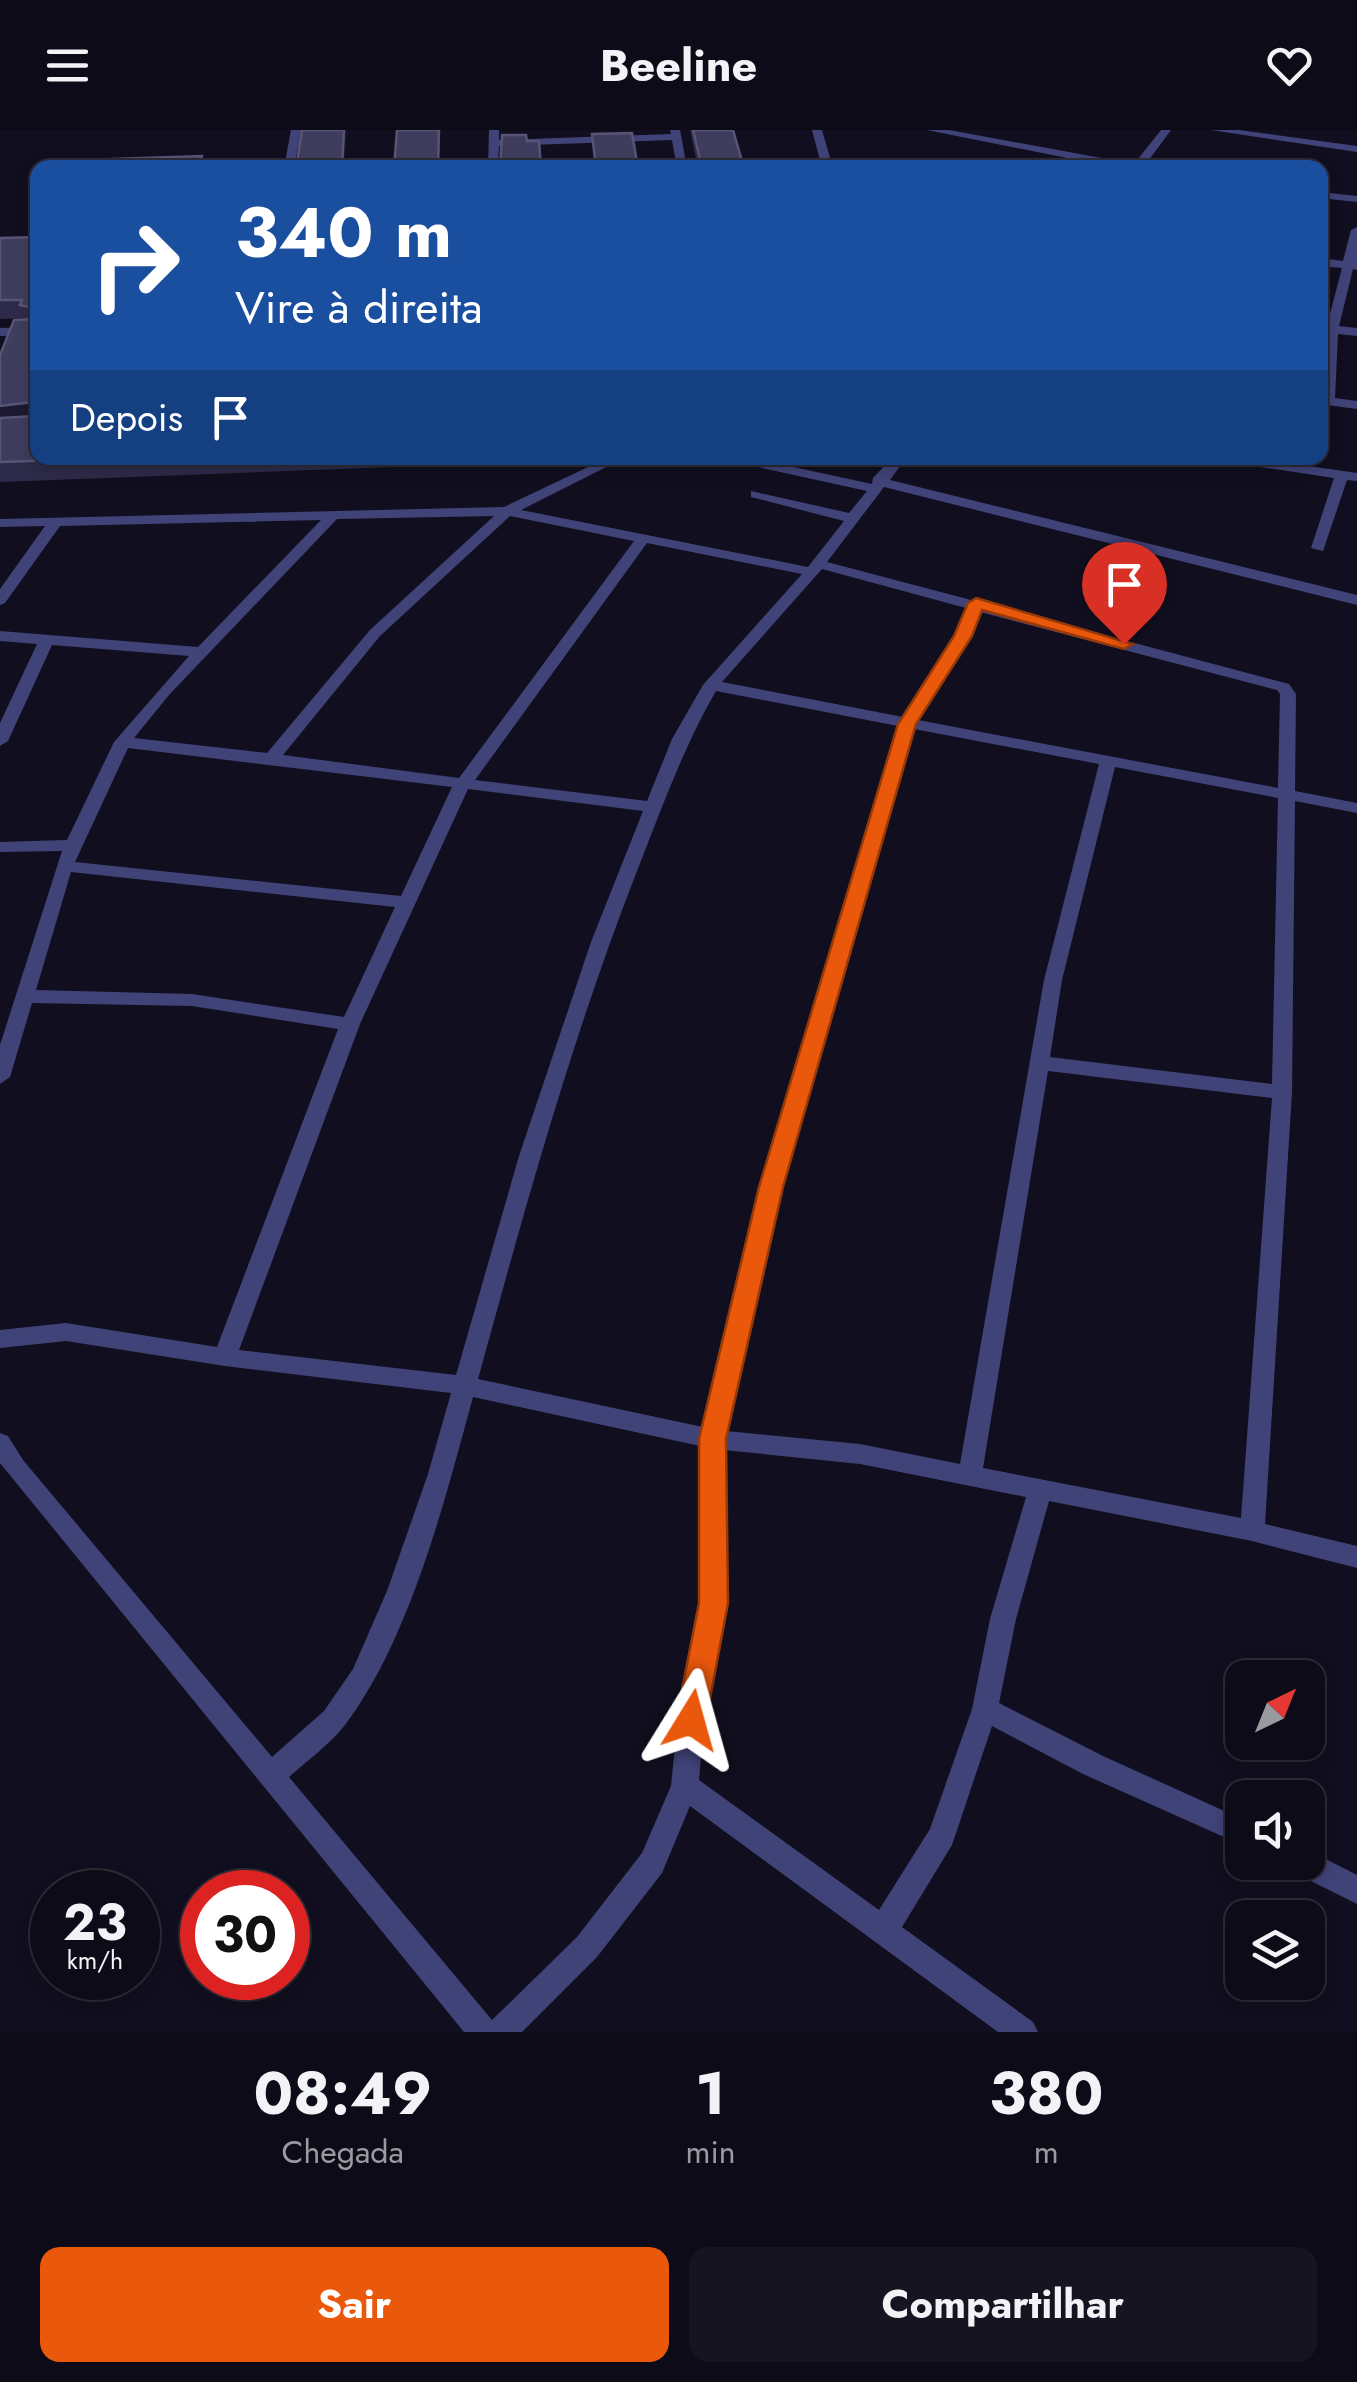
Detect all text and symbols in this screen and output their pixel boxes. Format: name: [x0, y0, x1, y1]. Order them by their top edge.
text: Beeline: [600, 33, 757, 98]
icon: menu: [40, 38, 95, 93]
icon: heart: [1262, 38, 1317, 93]
text: 340 m: [235, 182, 452, 283]
icon: right: [70, 200, 200, 330]
text: Vire à direita: [235, 275, 483, 340]
text: Depois: [70, 390, 183, 445]
icon: arrive: [203, 390, 258, 445]
pin: [1082, 542, 1167, 645]
icon: arrive: [1097, 557, 1152, 612]
north arrow: [1225, 1660, 1325, 1760]
map controls: [1225, 1660, 1325, 2000]
position arrow: [639, 1668, 743, 1772]
button: sound: [1225, 1780, 1325, 1880]
speed limit sign: 30: [180, 1870, 310, 2000]
text: 23: [63, 1886, 127, 1959]
button: layers: [1225, 1900, 1325, 2000]
text: km/h: [67, 1942, 123, 1978]
text: 08:49: [253, 2050, 432, 2137]
text: 1: [695, 2050, 726, 2137]
text: 380: [989, 2050, 1104, 2137]
text: Chegada: [282, 2129, 404, 2175]
text: min: [685, 2129, 736, 2175]
text: m: [1034, 2129, 1059, 2175]
button: Sair: [40, 2247, 669, 2362]
button: Compartilhar: [689, 2247, 1317, 2362]

